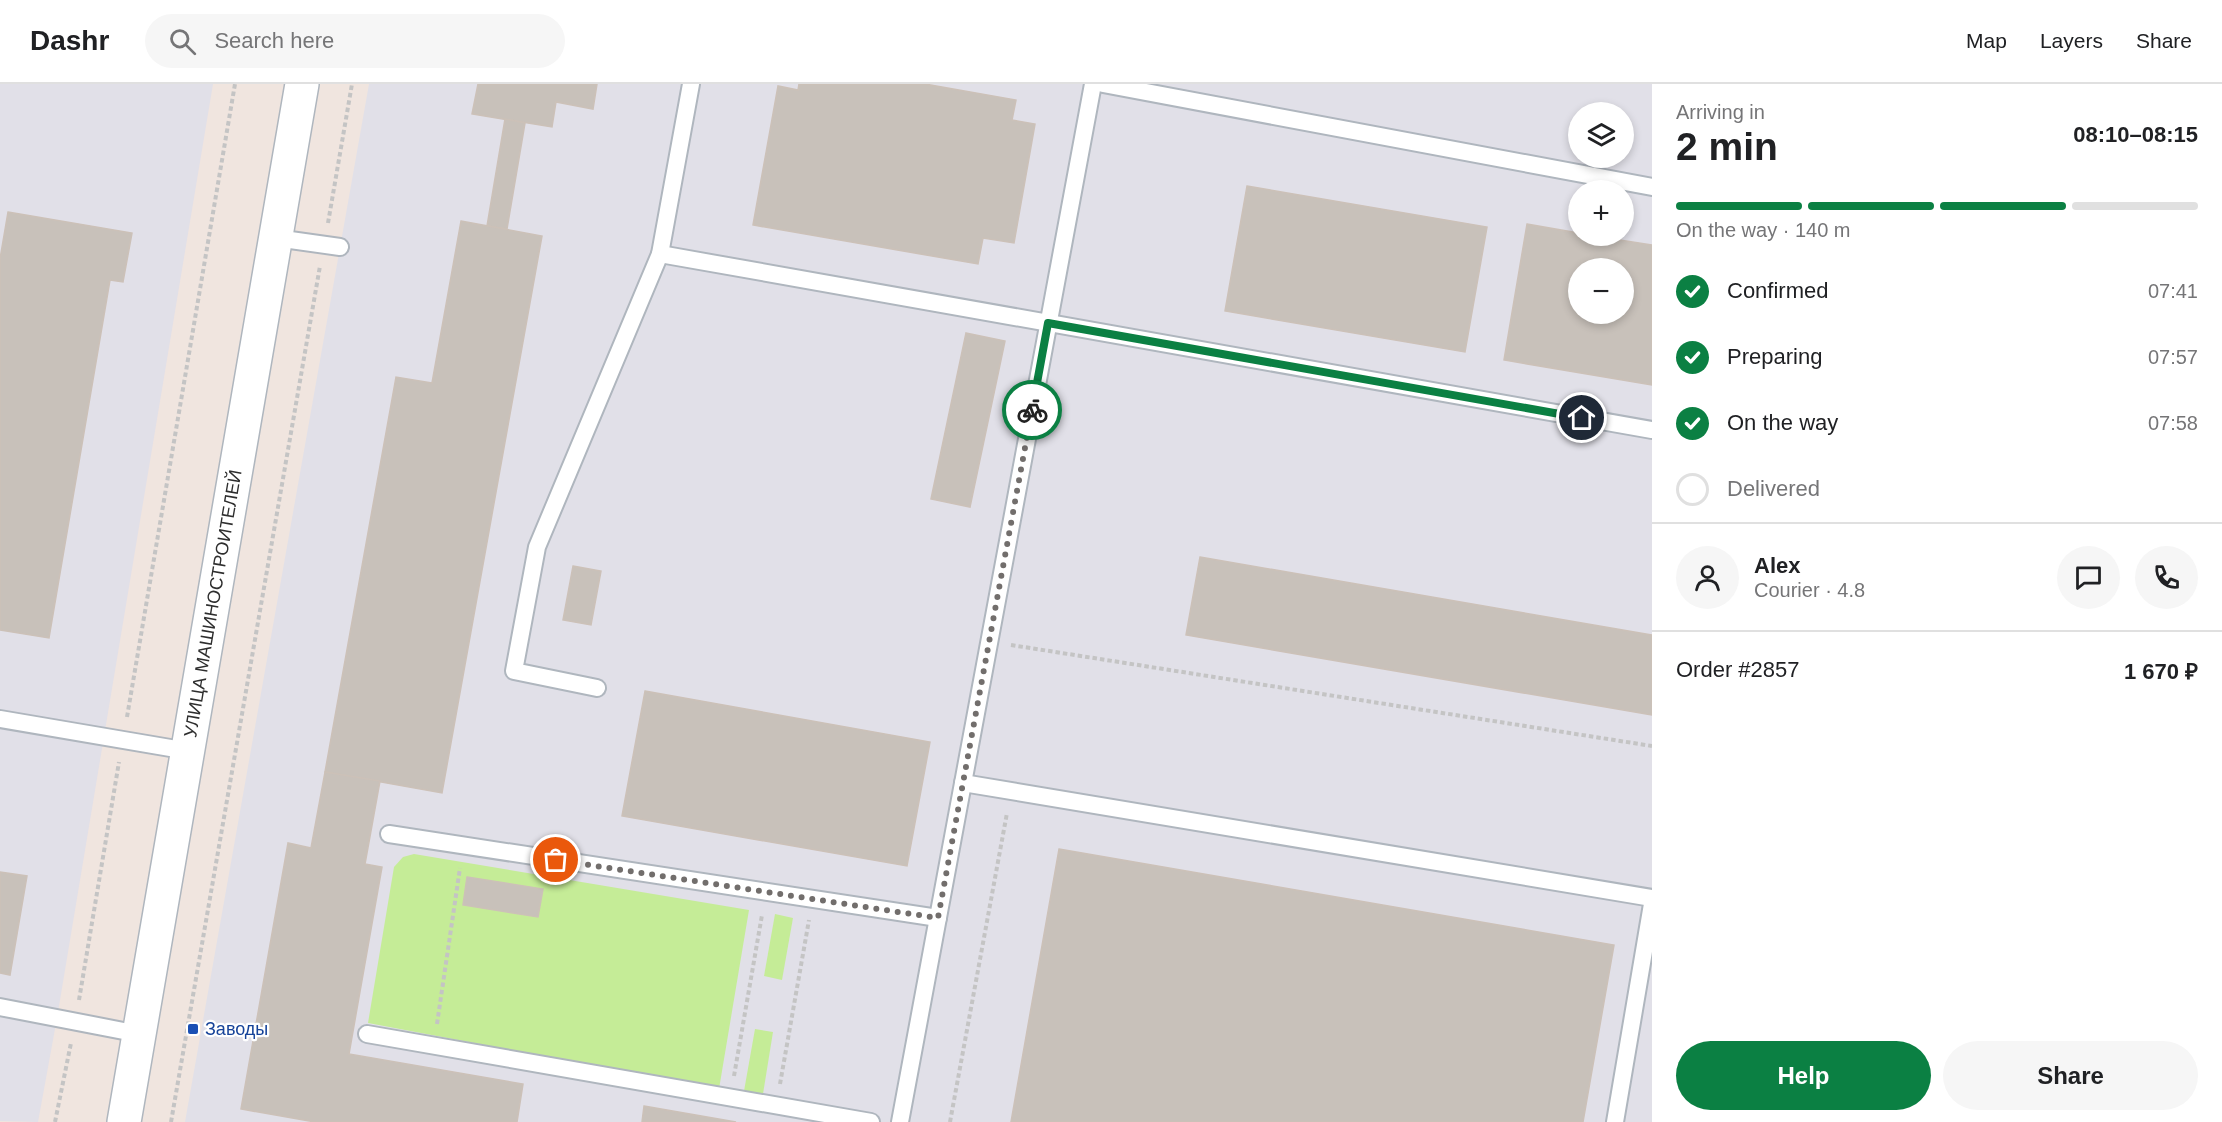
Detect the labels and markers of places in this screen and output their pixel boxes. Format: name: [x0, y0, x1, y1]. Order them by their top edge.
pin: [1556, 392, 1607, 443]
pin: [530, 834, 581, 885]
place label: Заводы: [205, 1019, 268, 1039]
marker: Заводы: [186, 1022, 200, 1036]

